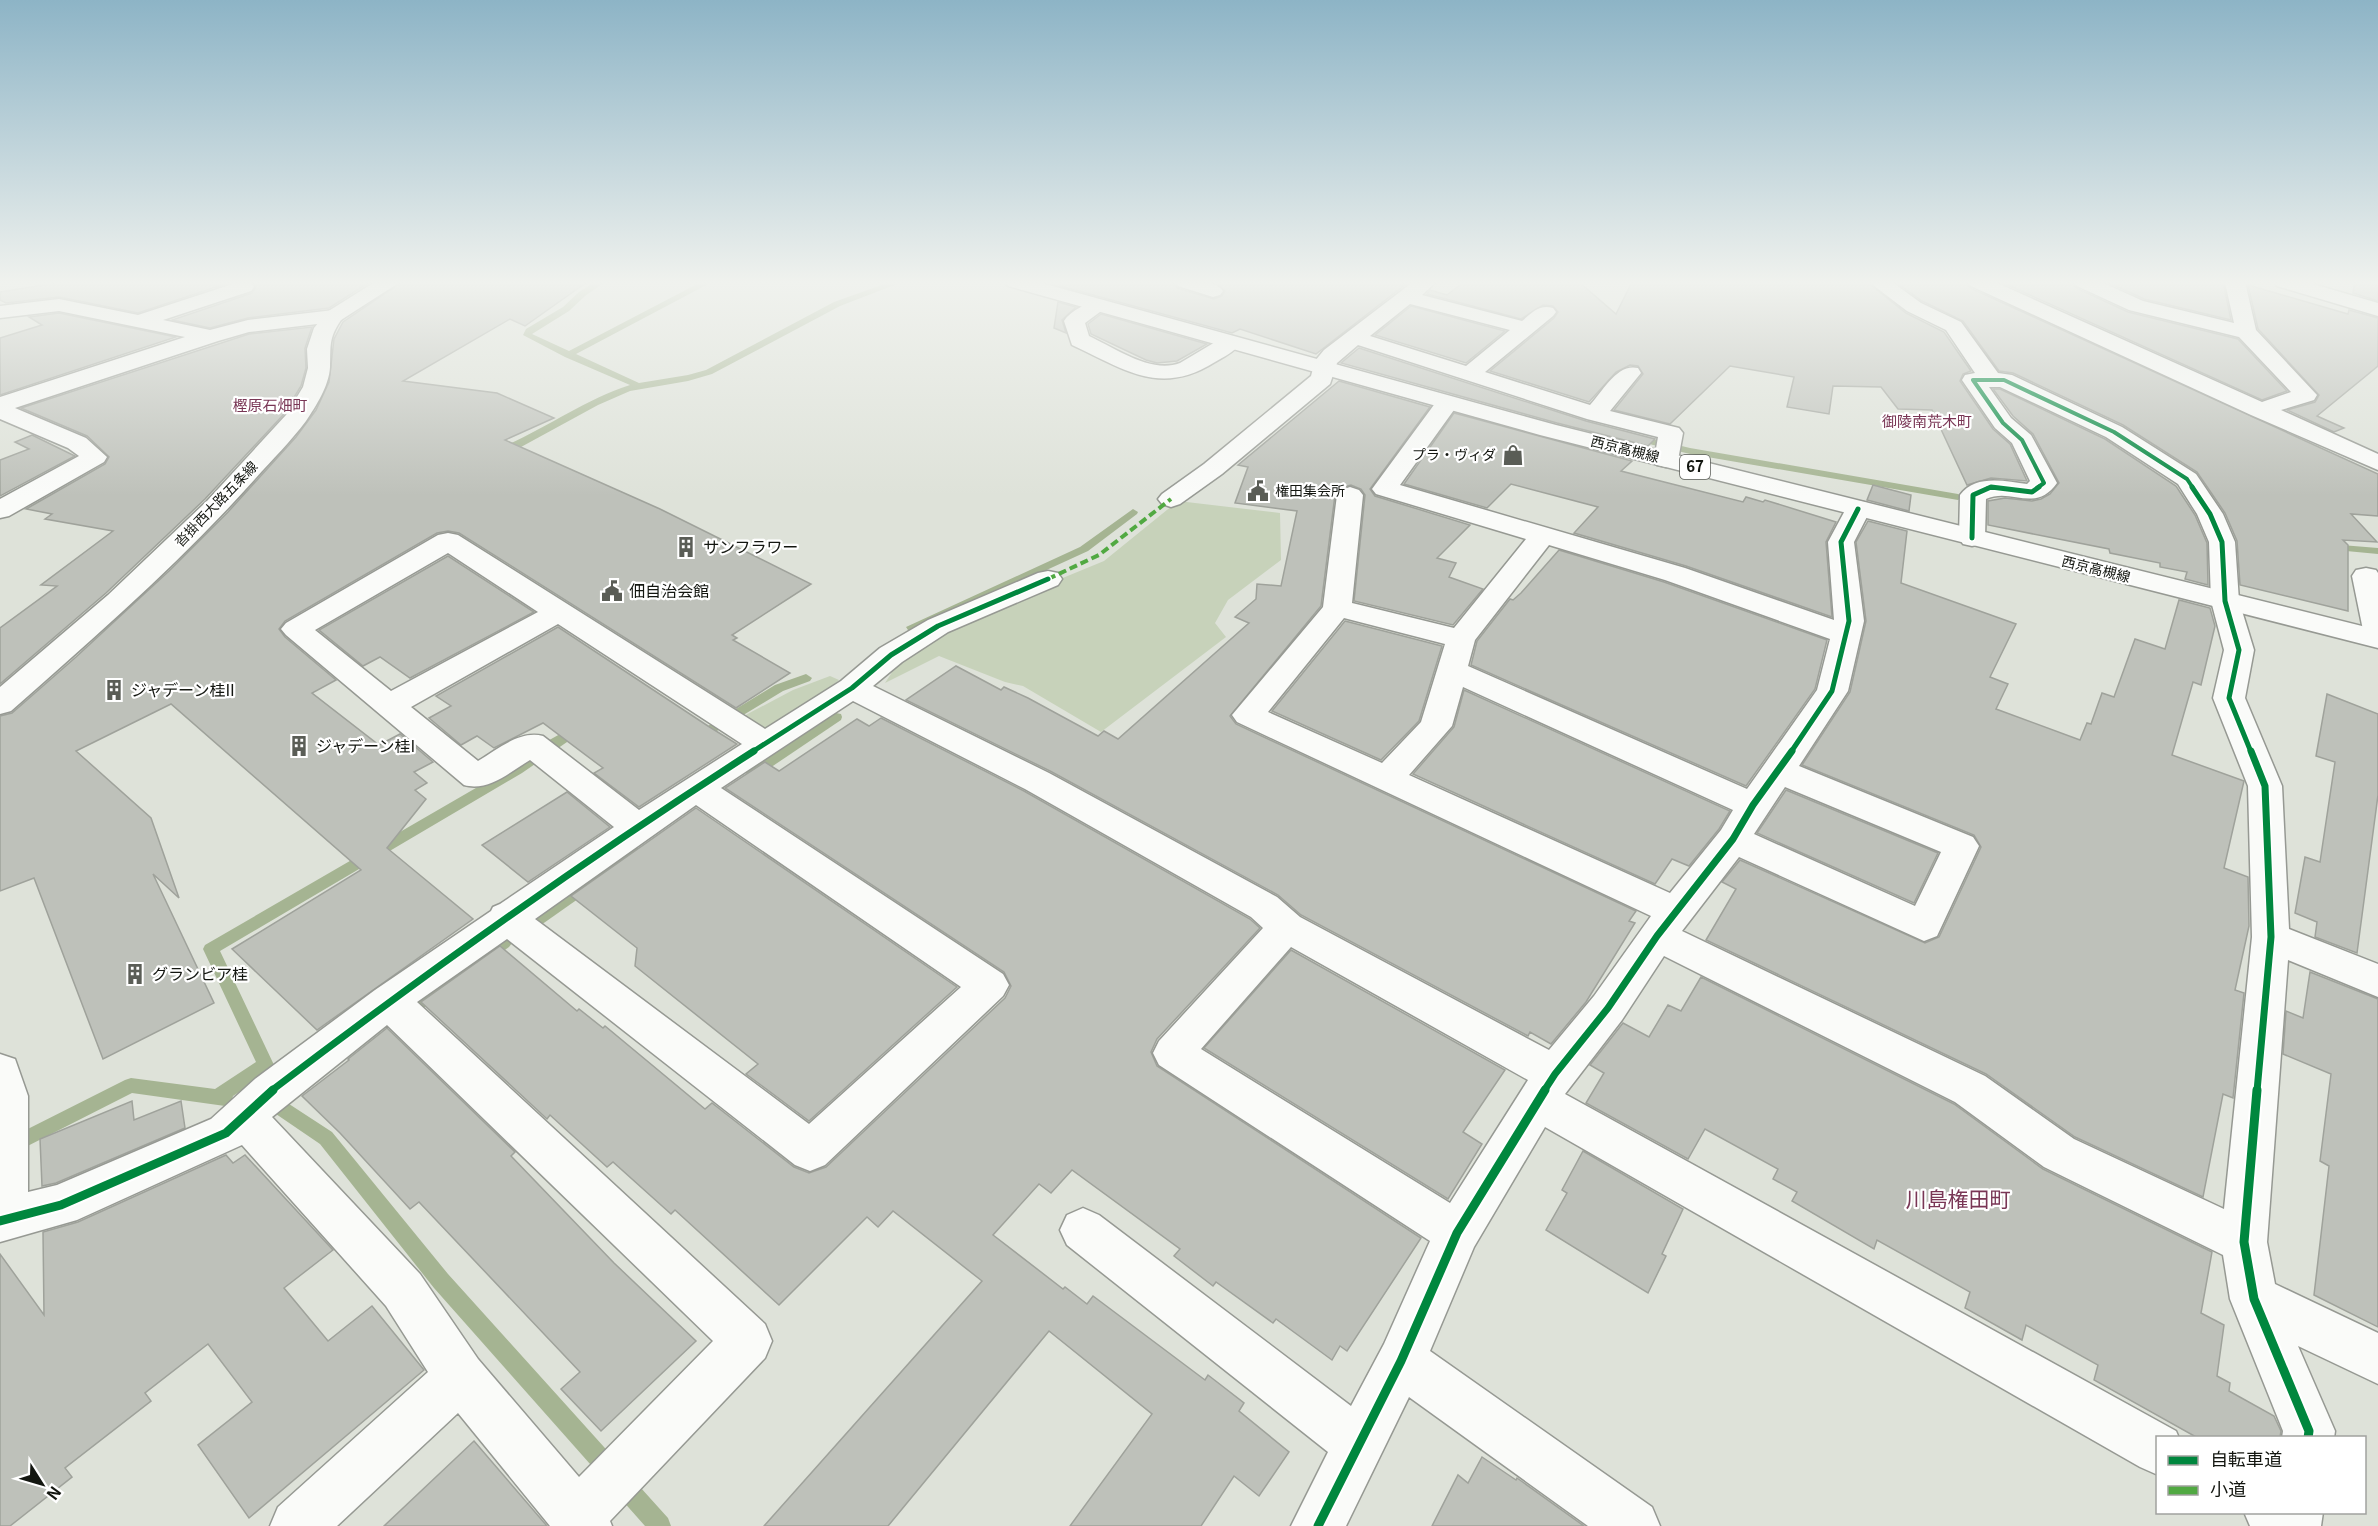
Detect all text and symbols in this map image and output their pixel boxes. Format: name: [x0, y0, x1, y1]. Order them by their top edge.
district label: 樫原石畑町: [232, 394, 308, 415]
district label: 御陵南荒木町: [1882, 410, 1972, 431]
street label: 西京高槻線: [1589, 430, 1662, 466]
shop icon: プラ・ヴィダ: [1501, 443, 1525, 467]
place label: プラ・ヴィダ: [1412, 444, 1496, 464]
road number: 67: [1680, 455, 1710, 479]
street label: 沓掛西大路五条線: [169, 456, 261, 551]
public building icon: 権田集会所: [1246, 479, 1270, 503]
place label: 権田集会所: [1275, 480, 1345, 500]
place label: サンフラワー: [703, 534, 799, 558]
building icon: サンフラワー: [674, 535, 698, 559]
street label: 西京高槻線: [2060, 550, 2133, 586]
place label: 佃自治会館: [629, 578, 709, 602]
public building icon: 佃自治会館: [600, 579, 624, 603]
place label: ジャデーン桂II: [131, 677, 235, 701]
building icon: ジャデーン桂II: [102, 678, 126, 702]
place label: ジャデーン桂I: [316, 733, 415, 757]
building icon: ジャデーン桂I: [287, 734, 311, 758]
place label: グランビア桂: [152, 961, 248, 985]
building icon: グランビア桂: [123, 962, 147, 986]
district label: 川島権田町: [1906, 1183, 2011, 1213]
legend: [2156, 1436, 2366, 1514]
text: 自転車道: [2210, 1445, 2282, 1471]
north arrow: [12, 1454, 72, 1514]
text: 小道: [2210, 1475, 2246, 1501]
text: N: [42, 1482, 68, 1506]

